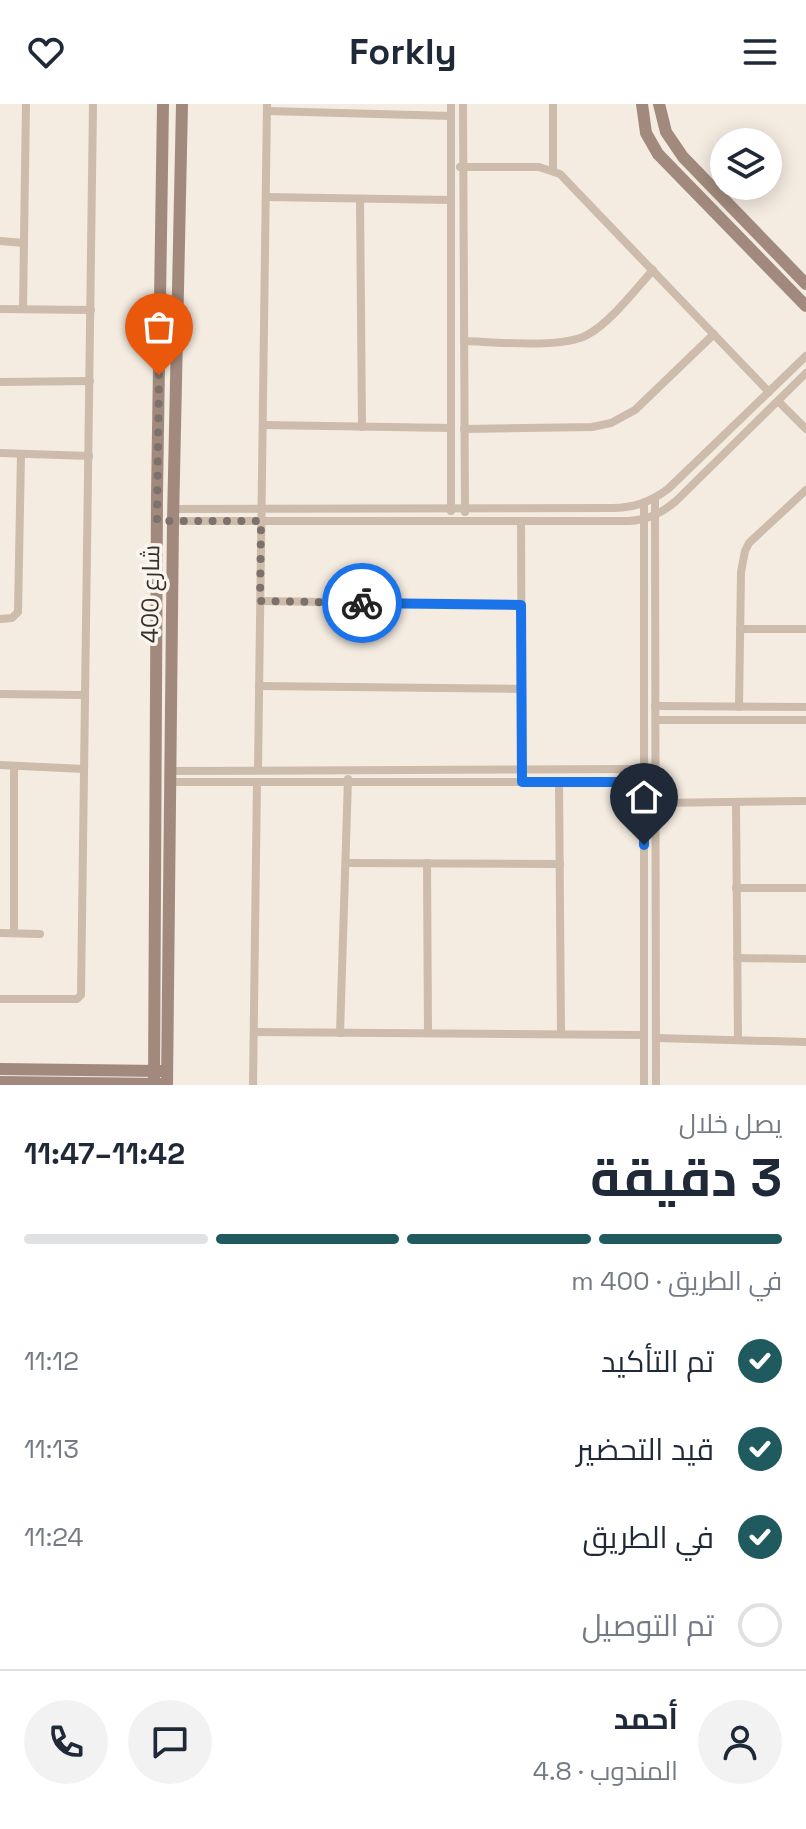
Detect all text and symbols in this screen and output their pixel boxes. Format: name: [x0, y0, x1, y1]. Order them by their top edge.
text: Forkly: [349, 29, 457, 75]
icon: heart: [24, 30, 68, 74]
icon: menu: [738, 30, 782, 74]
map controls: [710, 128, 782, 200]
button: layers: [710, 128, 782, 200]
pin: [125, 293, 193, 375]
icon: bag: [137, 305, 181, 349]
street label: شارع 400: [134, 545, 167, 643]
courier: [322, 563, 402, 643]
icon: bike: [340, 581, 384, 625]
pin: [610, 763, 678, 845]
icon: home: [622, 775, 666, 819]
text: يصل خلال: [679, 1107, 782, 1141]
text: 11:42–11:47: [24, 1134, 185, 1173]
text: 3 دقيقة: [590, 1145, 782, 1211]
text: في الطريق · 400 m: [571, 1264, 782, 1298]
icon: check: [738, 1339, 782, 1383]
text: تم التأكيد: [601, 1342, 714, 1381]
text: 11:12: [24, 1344, 79, 1378]
icon: check: [738, 1427, 782, 1471]
text: قيد التحضير: [577, 1430, 714, 1469]
text: 11:13: [24, 1432, 79, 1466]
icon: check: [738, 1515, 782, 1559]
text: في الطريق: [582, 1518, 714, 1557]
text: 11:24: [24, 1520, 83, 1554]
text: تم التوصيل: [582, 1606, 714, 1645]
text: أحمد: [614, 1699, 678, 1738]
button: phone: [24, 1700, 108, 1784]
button: chat: [128, 1700, 212, 1784]
button: person: [698, 1700, 782, 1784]
text: المندوب · 4.8: [533, 1754, 678, 1788]

